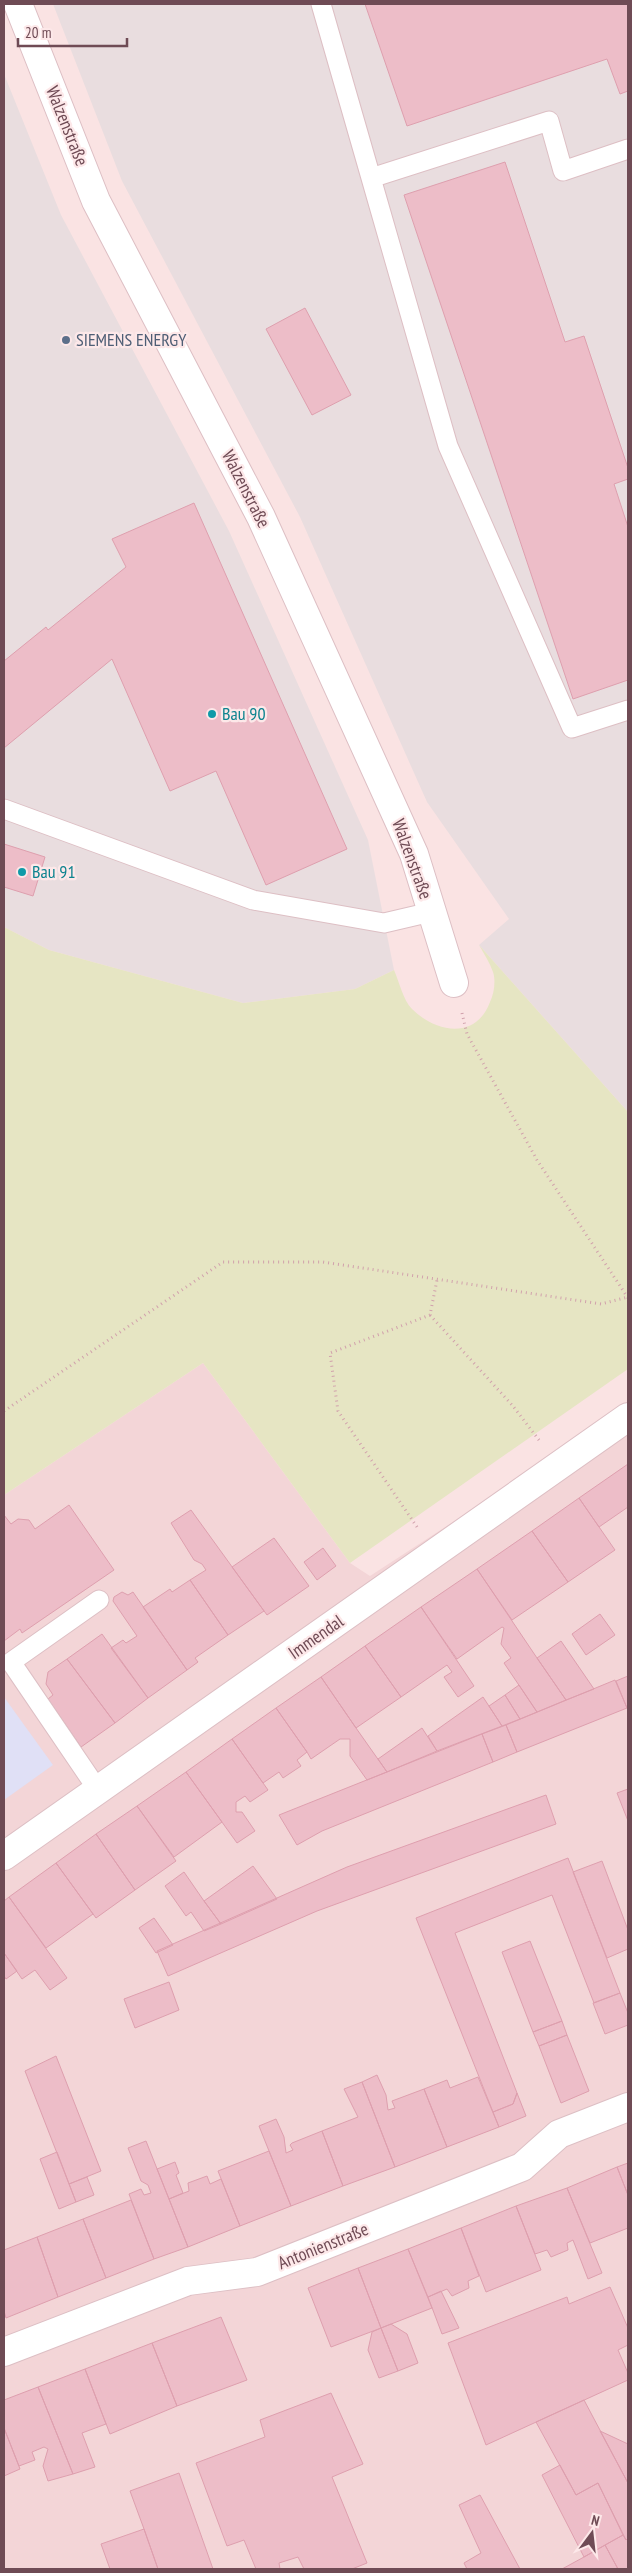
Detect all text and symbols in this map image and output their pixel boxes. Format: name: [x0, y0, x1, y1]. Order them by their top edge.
scale bar: [18, 15, 126, 47]
text: 20 m: [25, 23, 51, 42]
street label: Walzenstraße: [41, 83, 94, 169]
place label: SIEMENS ENERGY: [76, 328, 187, 351]
marker: SIEMENS ENERGY: [60, 334, 72, 346]
street label: Walzenstraße: [217, 446, 276, 531]
place label: Bau 90: [222, 702, 266, 725]
marker: Bau 90: [206, 708, 218, 720]
street label: Walzenstraße: [387, 815, 438, 902]
place label: Bau 91: [32, 860, 76, 883]
marker: Bau 91: [16, 866, 28, 878]
street label: Immendal: [284, 1609, 348, 1664]
street label: Antonienstraße: [274, 2217, 371, 2274]
north arrow: [567, 2508, 617, 2558]
text: N: [589, 2511, 601, 2530]

